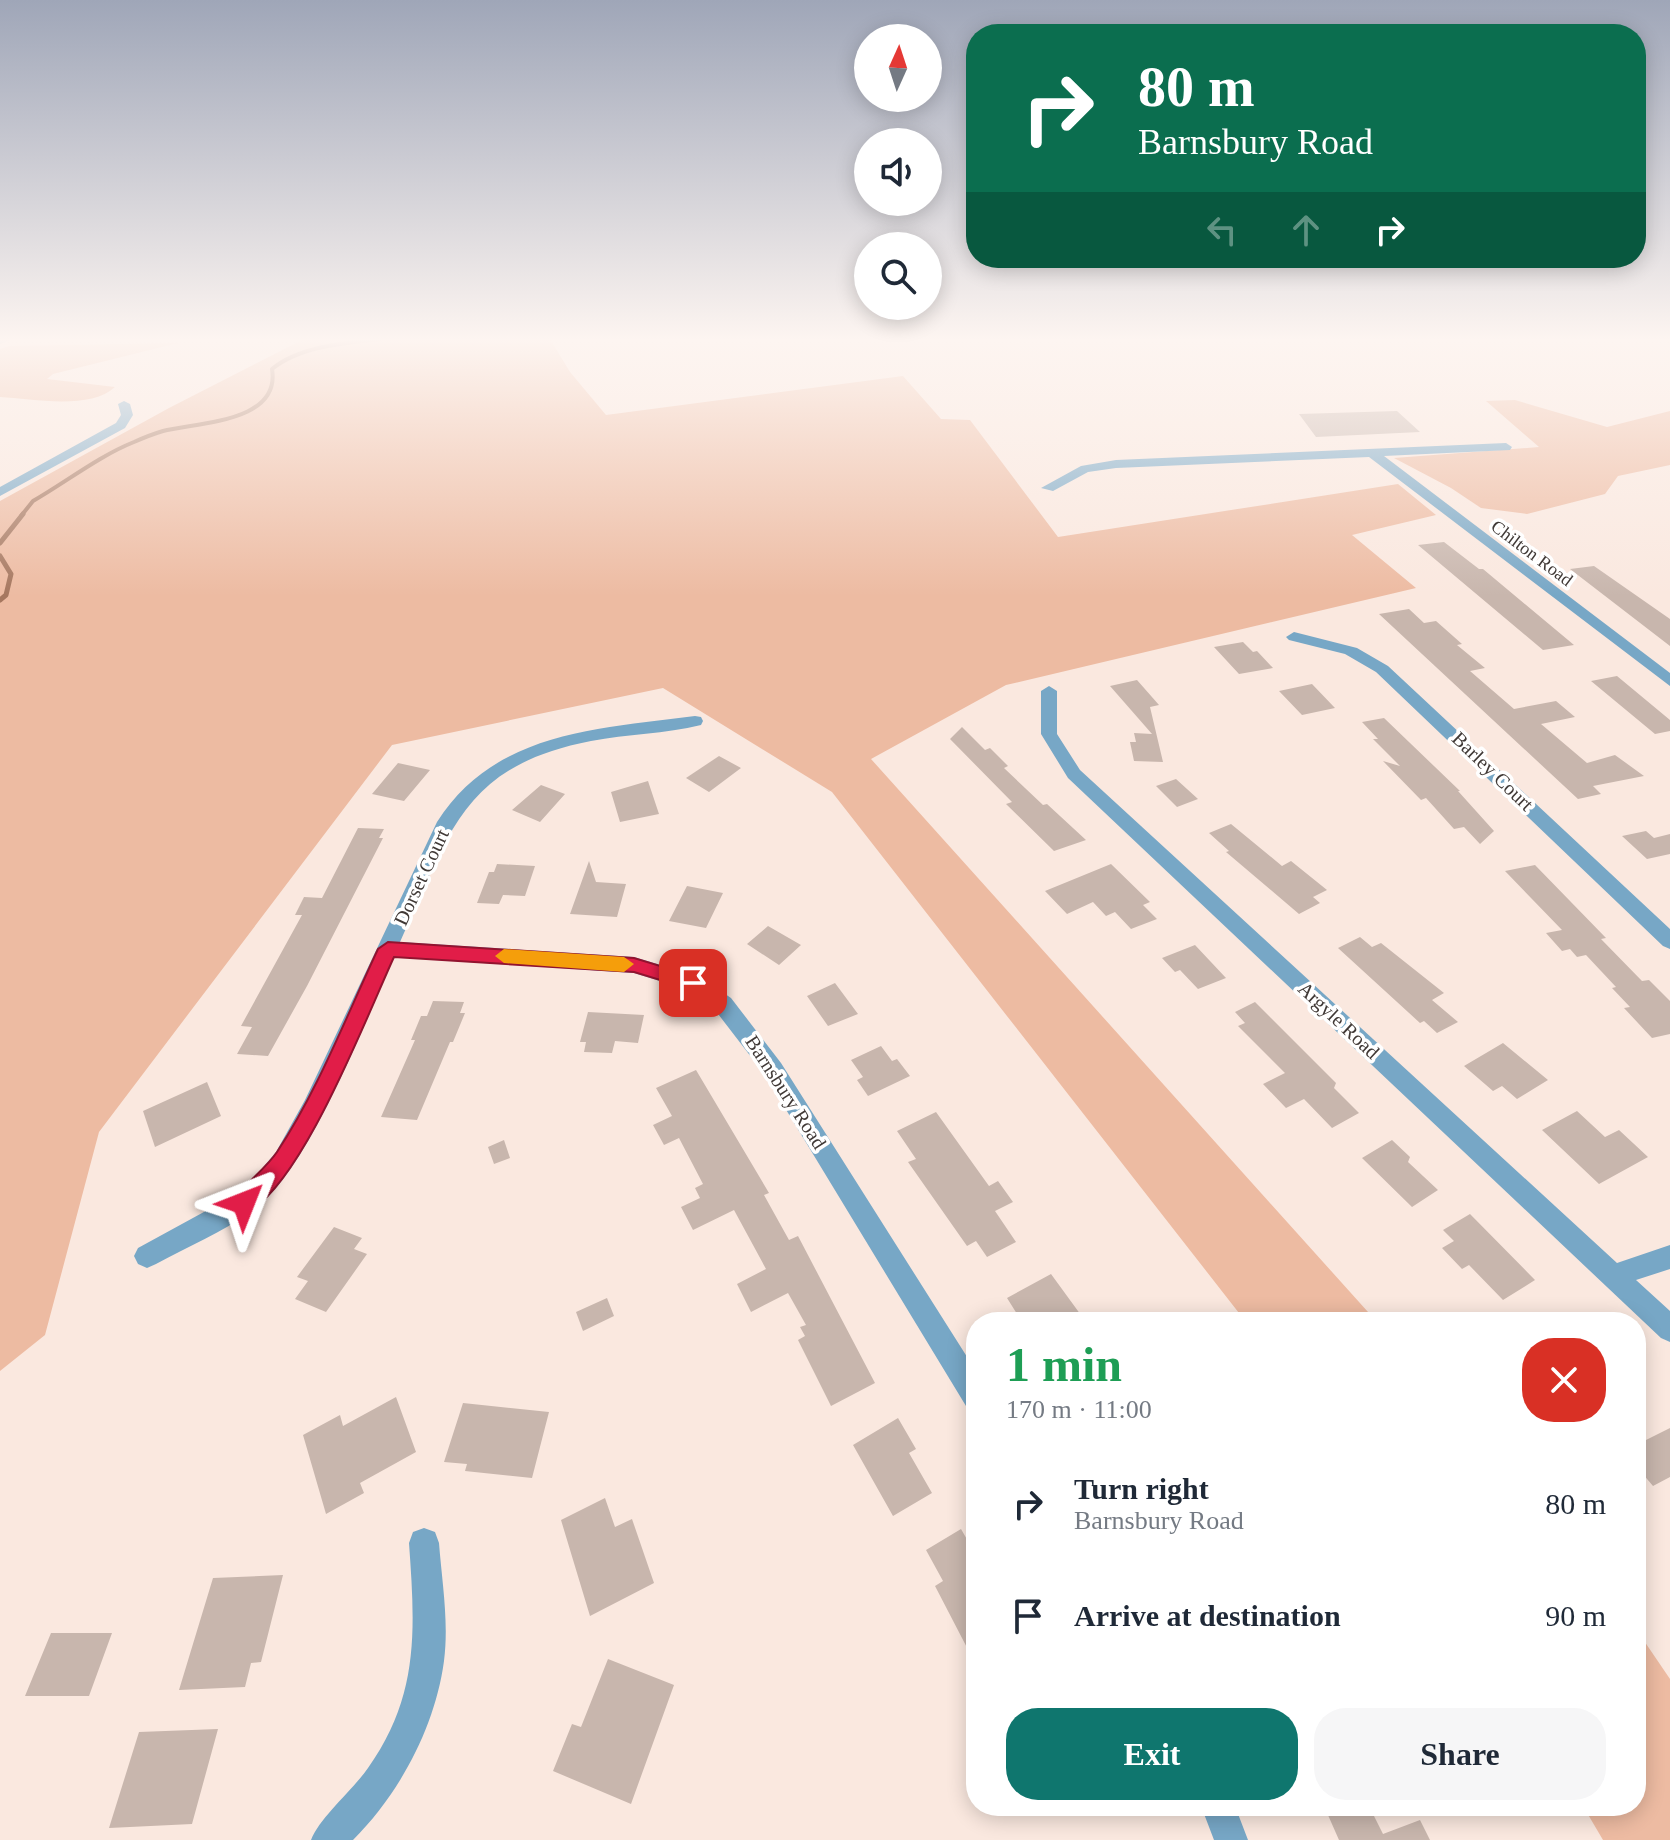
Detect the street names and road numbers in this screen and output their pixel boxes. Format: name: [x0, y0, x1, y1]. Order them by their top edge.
street label: Chilton Road: [1487, 516, 1577, 590]
street label: Barley Court: [1447, 727, 1538, 816]
street label: Dorset Court: [389, 825, 453, 929]
street label: Argyle Road: [1293, 977, 1384, 1064]
street label: Barnsbury Road: [740, 1031, 831, 1153]

